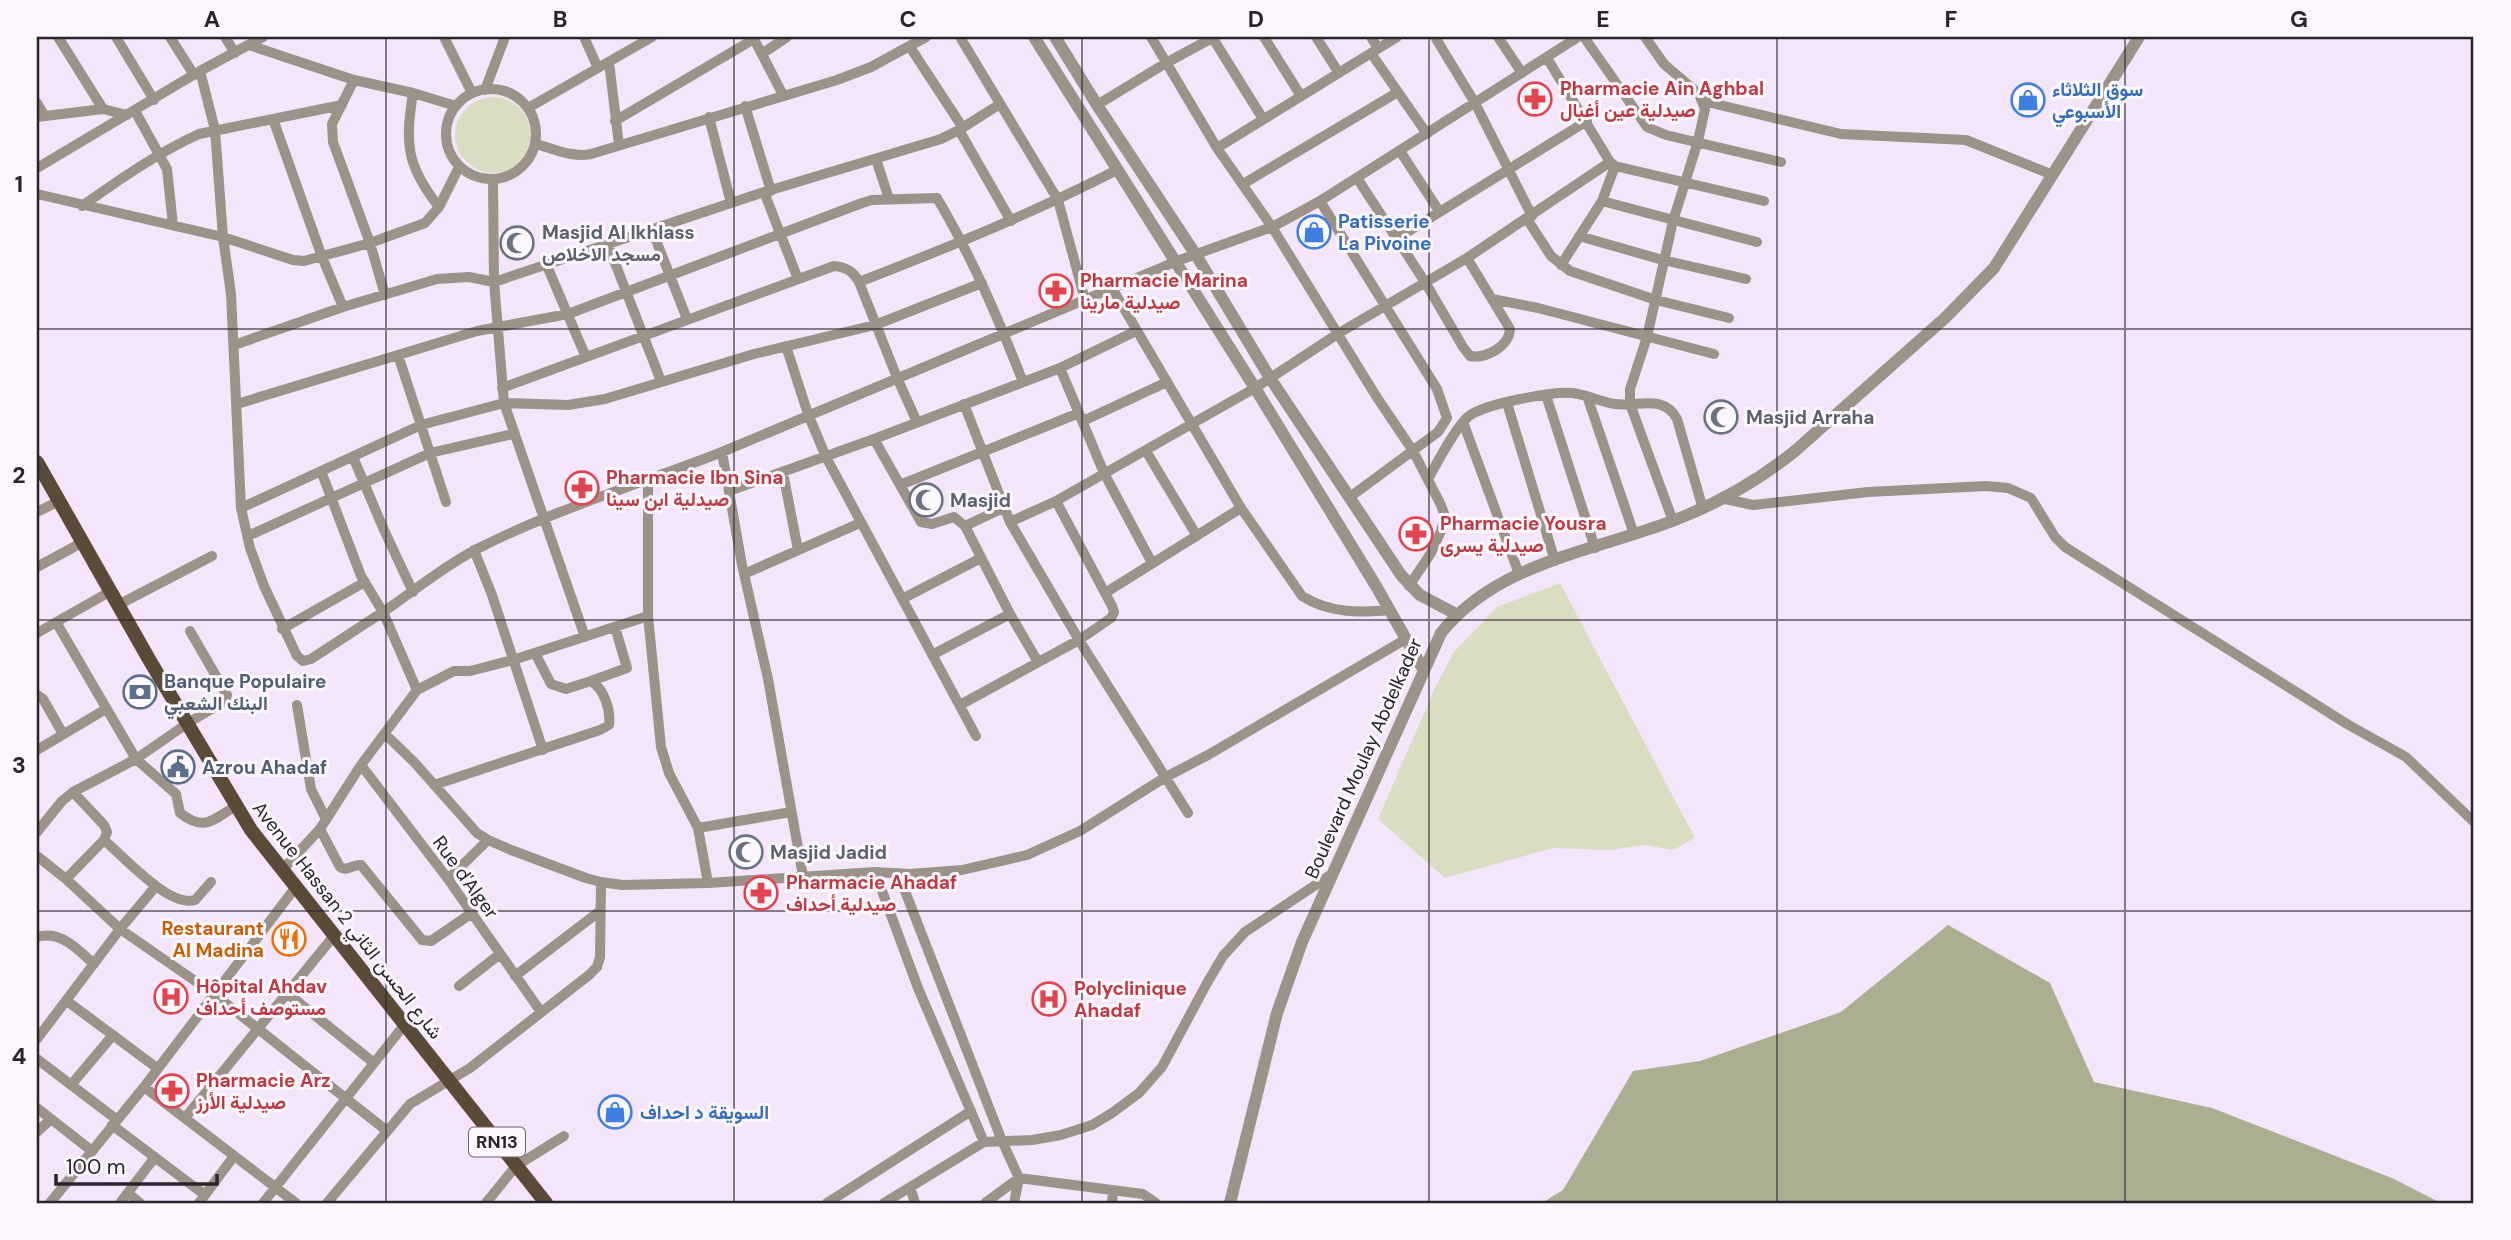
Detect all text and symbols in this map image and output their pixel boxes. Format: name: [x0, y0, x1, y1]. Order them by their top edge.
text: A: [204, 4, 220, 34]
text: B: [553, 4, 567, 34]
text: C: [900, 4, 916, 34]
text: D: [1248, 4, 1264, 34]
text: E: [1596, 4, 1610, 34]
text: F: [1945, 4, 1958, 34]
text: G: [2290, 4, 2308, 34]
place label: Pharmacie Ain Aghbal صيدلية عين أغبال: [1560, 76, 1764, 123]
place label: سوق الثلاثاء الأسبوعي: [2052, 77, 2143, 128]
pharmacy icon: Pharmacie Ain Aghbal صيدلية عين أغبال: [1516, 80, 1554, 118]
shop icon: سوق الثلاثاء الأسبوعي: [2009, 81, 2047, 119]
text: 1: [15, 169, 23, 199]
place label: Patisserie La Pivoine: [1338, 209, 1431, 256]
shop icon: Patisserie La Pivoine: [1295, 213, 1333, 251]
place label: Masjid Al Ikhlass مسجد الاخلاص: [542, 220, 695, 267]
mosque icon: Masjid Al Ikhlass مسجد الاخلاص: [498, 224, 536, 262]
place label: Pharmacie Marina صيدلية مارينا: [1080, 268, 1248, 315]
pharmacy icon: Pharmacie Marina صيدلية مارينا: [1037, 272, 1075, 310]
mosque icon: Masjid Arraha: [1702, 398, 1740, 436]
place label: Masjid Arraha: [1746, 405, 1874, 430]
text: 2: [12, 460, 26, 490]
place label: Pharmacie Ibn Sina صيدلية ابن سينا: [606, 465, 783, 512]
pharmacy icon: Pharmacie Ibn Sina صيدلية ابن سينا: [563, 469, 601, 507]
mosque icon: Masjid: [907, 481, 945, 519]
place label: Masjid: [950, 488, 1011, 513]
place label: Pharmacie Yousra صيدلية يسرى: [1440, 511, 1607, 558]
pharmacy icon: Pharmacie Yousra صيدلية يسرى: [1397, 515, 1435, 553]
street label: Boulevard Moulay Abdelkader: [1299, 634, 1428, 882]
place label: Banque Populaire البنك الشعبي: [164, 669, 326, 720]
bank icon: Banque Populaire البنك الشعبي: [121, 673, 159, 711]
public building icon: Azrou Ahadaf: [159, 748, 197, 786]
text: 3: [12, 750, 26, 780]
place label: Azrou Ahadaf: [202, 755, 327, 780]
street label: Avenue Hassan 2 شارع الحسن الثاني: [245, 796, 448, 1046]
street label: Rue d'Alger: [427, 831, 504, 924]
mosque icon: Masjid Jadid: [727, 833, 765, 871]
place label: Masjid Jadid: [770, 840, 887, 865]
place label: Pharmacie Ahadaf صيدلية أحداف: [786, 870, 957, 917]
pharmacy icon: Pharmacie Ahadaf صيدلية أحداف: [742, 874, 780, 912]
place label: Restaurant Al Madina: [161, 916, 264, 963]
restaurant icon: Restaurant Al Madina: [270, 920, 308, 958]
place label: Hôpital Ahdav مستوصف أحداف: [196, 974, 327, 1021]
place label: Polyclinique Ahadaf: [1074, 976, 1187, 1023]
hospital icon: Hôpital Ahdav مستوصف أحداف: [152, 978, 190, 1016]
hospital icon: Polyclinique Ahadaf: [1030, 980, 1068, 1018]
text: 4: [12, 1041, 27, 1071]
place label: Pharmacie Arz صيدلية الأرز: [195, 1068, 331, 1115]
pharmacy icon: Pharmacie Arz صيدلية الأرز: [153, 1072, 191, 1110]
shop icon: السويقة د احداف: [596, 1093, 634, 1131]
place label: السويقة د احداف: [640, 1100, 769, 1125]
road number: RN13: [469, 1128, 525, 1156]
scale bar: [56, 1142, 217, 1186]
text: 100 m: [66, 1153, 126, 1181]

